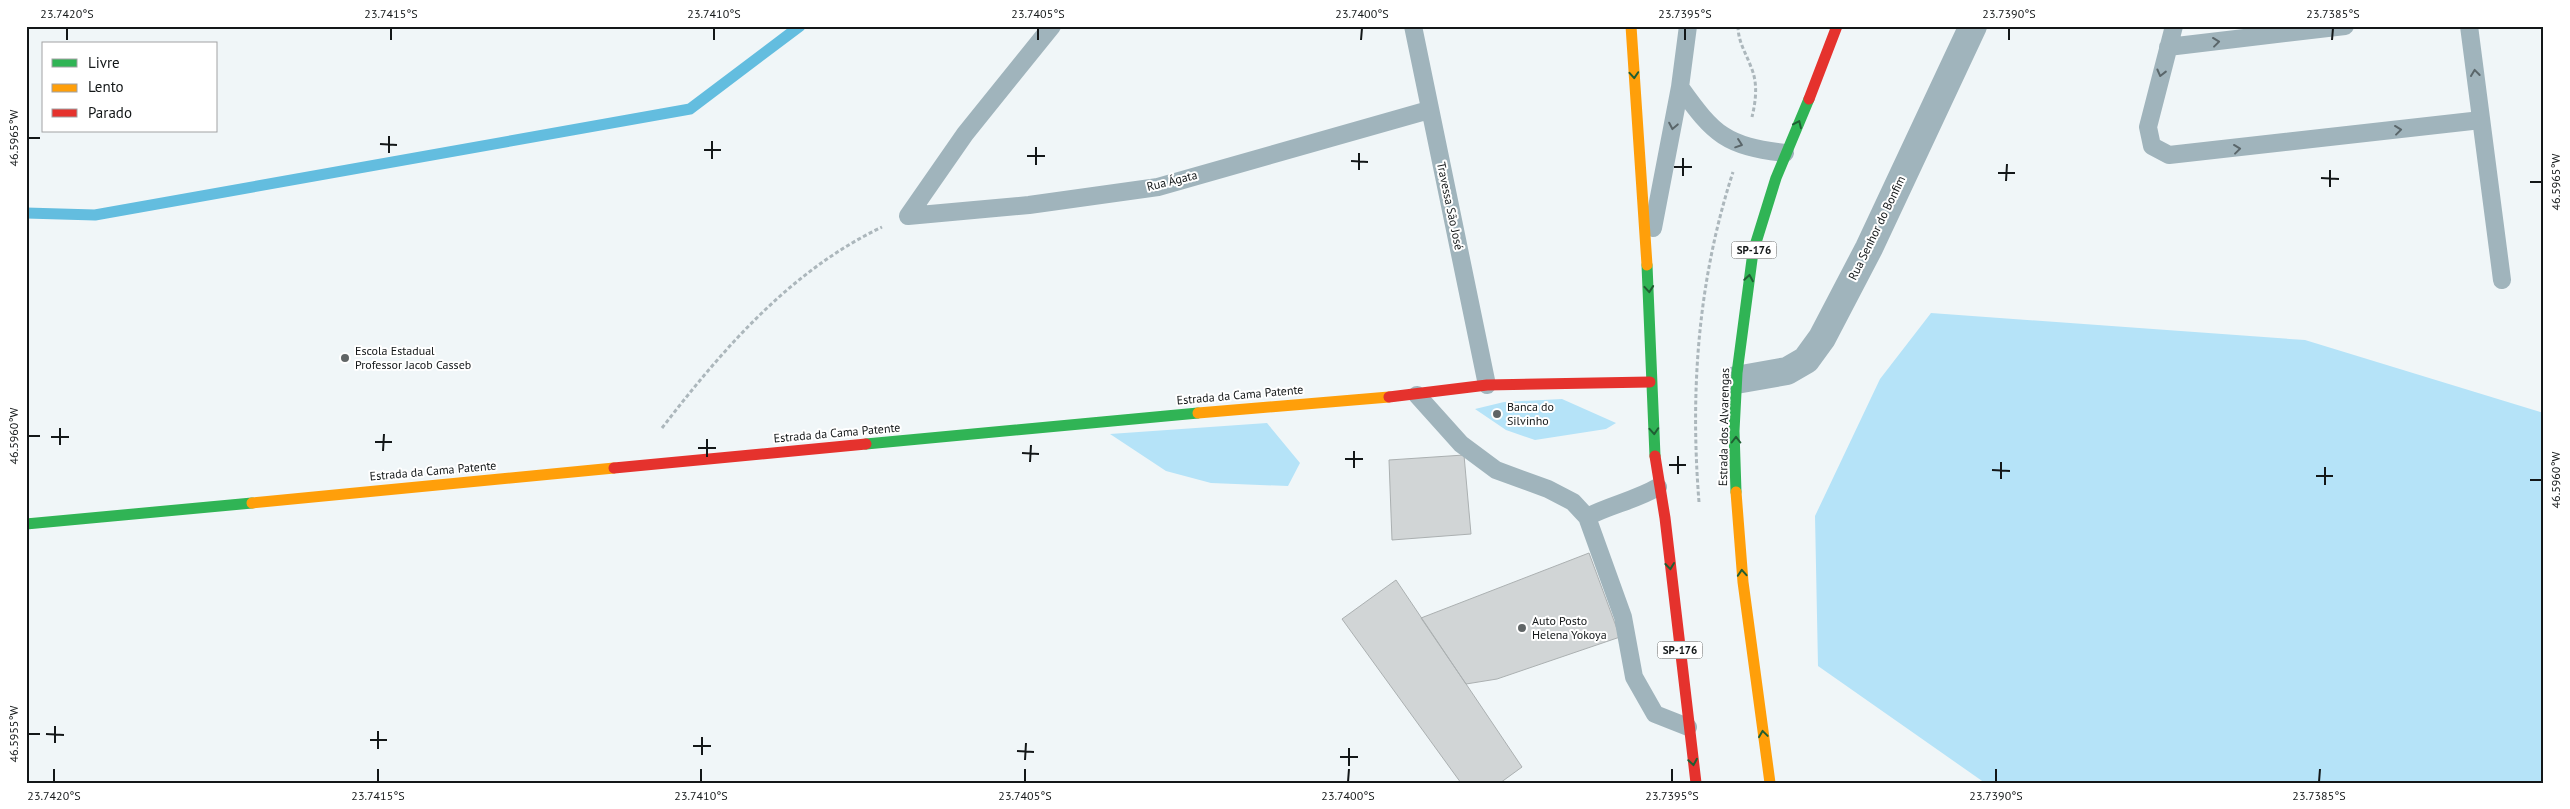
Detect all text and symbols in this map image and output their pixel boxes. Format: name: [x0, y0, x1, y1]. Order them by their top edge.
text: 23.7420°S: [40, 6, 94, 21]
text: 23.7415°S: [364, 6, 418, 21]
text: 23.7410°S: [687, 6, 741, 21]
text: 23.7405°S: [1011, 6, 1065, 21]
text: 23.7400°S: [1335, 6, 1389, 21]
text: 23.7395°S: [1658, 6, 1712, 21]
text: 23.7390°S: [1982, 6, 2036, 21]
text: 23.7385°S: [2306, 6, 2360, 21]
one-way arrow: [2213, 37, 2221, 48]
legend: [42, 42, 218, 132]
text: Livre: [88, 53, 120, 72]
one-way arrow: [2156, 69, 2167, 78]
one-way arrow: [2470, 69, 2481, 77]
one-way arrow: [1629, 71, 1640, 79]
text: Lento: [88, 77, 124, 96]
text: Parado: [88, 103, 132, 122]
text: 46.5965°W: [6, 110, 21, 166]
one-way arrow: [1792, 120, 1803, 129]
one-way arrow: [1668, 122, 1678, 131]
one-way arrow: [2394, 125, 2402, 136]
one-way arrow: [1734, 139, 1743, 149]
one-way arrow: [2233, 144, 2241, 155]
text: 46.5965°W: [2548, 154, 2563, 210]
street label: Travessa São José: [1434, 161, 1467, 251]
street label: Rua Ágata: [1145, 167, 1199, 194]
street label: Rua Senhor do Bonfim: [1845, 173, 1908, 282]
road number: SP-176: [1732, 242, 1776, 258]
one-way arrow: [1744, 274, 1754, 283]
one-way arrow: [1643, 286, 1654, 294]
place label: Escola Estadual Professor Jacob Casseb: [355, 343, 471, 372]
marker: Escola Estadual Professor Jacob Casseb: [339, 352, 351, 364]
street label: Estrada dos Alvarengas: [1715, 368, 1732, 486]
street label: Estrada da Cama Patente: [1176, 381, 1304, 408]
place label: Banca do Silvinho: [1507, 399, 1554, 428]
text: 46.5960°W: [6, 408, 21, 464]
marker: Banca do Silvinho: [1491, 408, 1503, 420]
street label: Estrada da Cama Patente: [773, 419, 901, 446]
one-way arrow: [1648, 427, 1659, 435]
one-way arrow: [1731, 436, 1741, 444]
text: 46.5960°W: [2548, 452, 2563, 508]
street label: Estrada da Cama Patente: [369, 457, 497, 484]
one-way arrow: [1664, 562, 1675, 570]
one-way arrow: [1737, 569, 1748, 577]
place label: Auto Posto Helena Yokoya: [1532, 613, 1607, 642]
marker: Auto Posto Helena Yokoya: [1516, 622, 1528, 634]
road number: SP-176: [1658, 642, 1702, 658]
text: 46.5955°W: [6, 706, 21, 762]
one-way arrow: [1759, 730, 1769, 739]
one-way arrow: [1688, 758, 1698, 767]
text: 23.7420°S: [27, 788, 81, 803]
text: 23.7415°S: [351, 788, 405, 803]
text: 23.7410°S: [674, 788, 728, 803]
text: 23.7405°S: [998, 788, 1052, 803]
text: 23.7400°S: [1321, 788, 1375, 803]
text: 23.7395°S: [1645, 788, 1699, 803]
text: 23.7390°S: [1969, 788, 2023, 803]
text: 23.7385°S: [2292, 788, 2346, 803]

